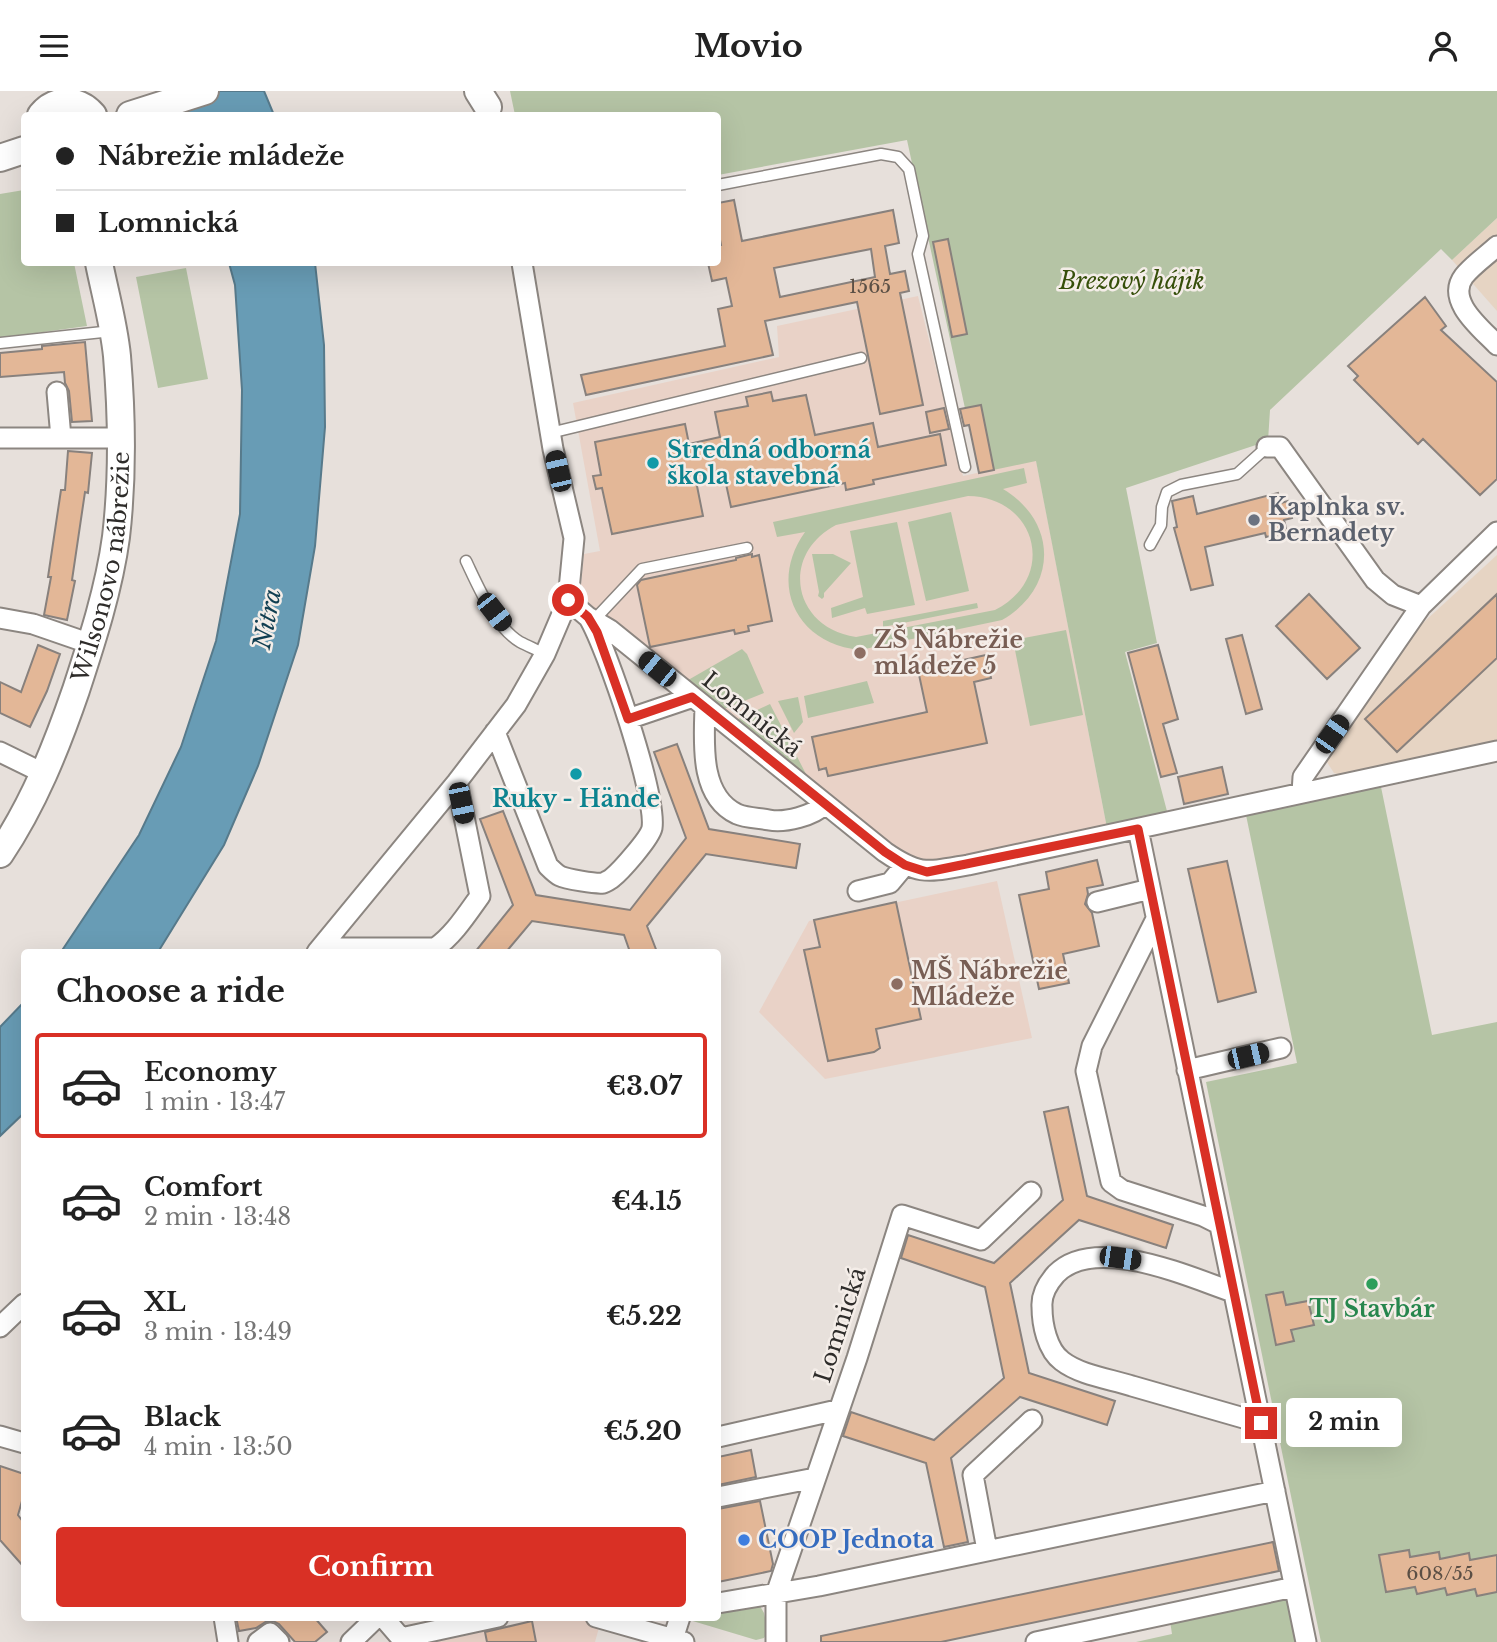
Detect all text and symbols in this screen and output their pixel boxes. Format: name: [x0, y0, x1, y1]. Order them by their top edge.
text: Movio: [694, 26, 803, 66]
icon: menu: [35, 27, 73, 65]
icon: person: [1424, 27, 1462, 65]
text: Nábrežie mládeže: [98, 140, 344, 172]
text: Lomnická: [98, 207, 239, 239]
park label: Brezový hájik: [1058, 267, 1205, 295]
house number: 1565: [849, 275, 891, 298]
place label: Stredná odborná škola stavebná: [667, 436, 871, 490]
car: [544, 448, 573, 494]
street label: Wilsonovo nábrežie: [65, 451, 135, 686]
marker: Stredná odborná škola stavebná: [645, 455, 661, 471]
place label: Kaplnka sv. Bernadety: [1268, 493, 1405, 547]
marker: Kaplnka sv. Bernadety: [1246, 512, 1262, 528]
route start: [552, 584, 584, 616]
water label: Nitra: [247, 586, 287, 653]
car: [473, 589, 516, 635]
place label: ZŠ Nábrežie mládeže 5: [874, 624, 1023, 680]
marker: ZŠ Nábrežie mládeže 5: [852, 645, 868, 661]
car: [635, 648, 680, 690]
street label: Lomnická: [697, 666, 807, 763]
car: [1312, 711, 1353, 757]
marker: Ruky - Hände: [568, 766, 584, 782]
car: [447, 780, 476, 826]
place label: Ruky - Hände: [492, 785, 660, 813]
place label: MŠ Nábrežie Mládeže: [911, 955, 1068, 1011]
text: Choose a ride: [56, 971, 285, 1011]
marker: MŠ Nábrežie Mládeže: [889, 976, 905, 992]
car: [1226, 1041, 1271, 1071]
icon: car: [60, 1054, 123, 1117]
text: Economy: [144, 1056, 277, 1088]
text: €3.07: [606, 1070, 682, 1102]
text: 1 min · 13:47: [144, 1088, 285, 1116]
icon: car: [60, 1169, 123, 1232]
text: Comfort: [144, 1171, 262, 1203]
text: €4.15: [611, 1185, 682, 1217]
text: 2 min · 13:48: [144, 1203, 291, 1231]
car: [1098, 1245, 1143, 1271]
street label: Lomnická: [808, 1264, 872, 1386]
marker: TJ Stavbár: [1364, 1276, 1380, 1292]
icon: car: [60, 1284, 123, 1347]
text: XL: [144, 1286, 186, 1318]
place label: TJ Stavbár: [1309, 1295, 1435, 1323]
text: €5.22: [606, 1300, 682, 1332]
text: 3 min · 13:49: [144, 1318, 292, 1346]
icon: car: [60, 1399, 123, 1462]
callout: 2 min: [1286, 1399, 1401, 1447]
text: Black: [144, 1401, 221, 1433]
route end: [1245, 1407, 1277, 1439]
text: 2 min: [1308, 1408, 1380, 1436]
text: €5.20: [603, 1415, 682, 1447]
text: 4 min · 13:50: [144, 1433, 293, 1461]
place label: COOP Jednota: [758, 1526, 934, 1554]
button: Confirm: [56, 1527, 686, 1607]
marker: COOP Jednota: [736, 1532, 752, 1548]
house number: 608/55: [1406, 1562, 1474, 1585]

